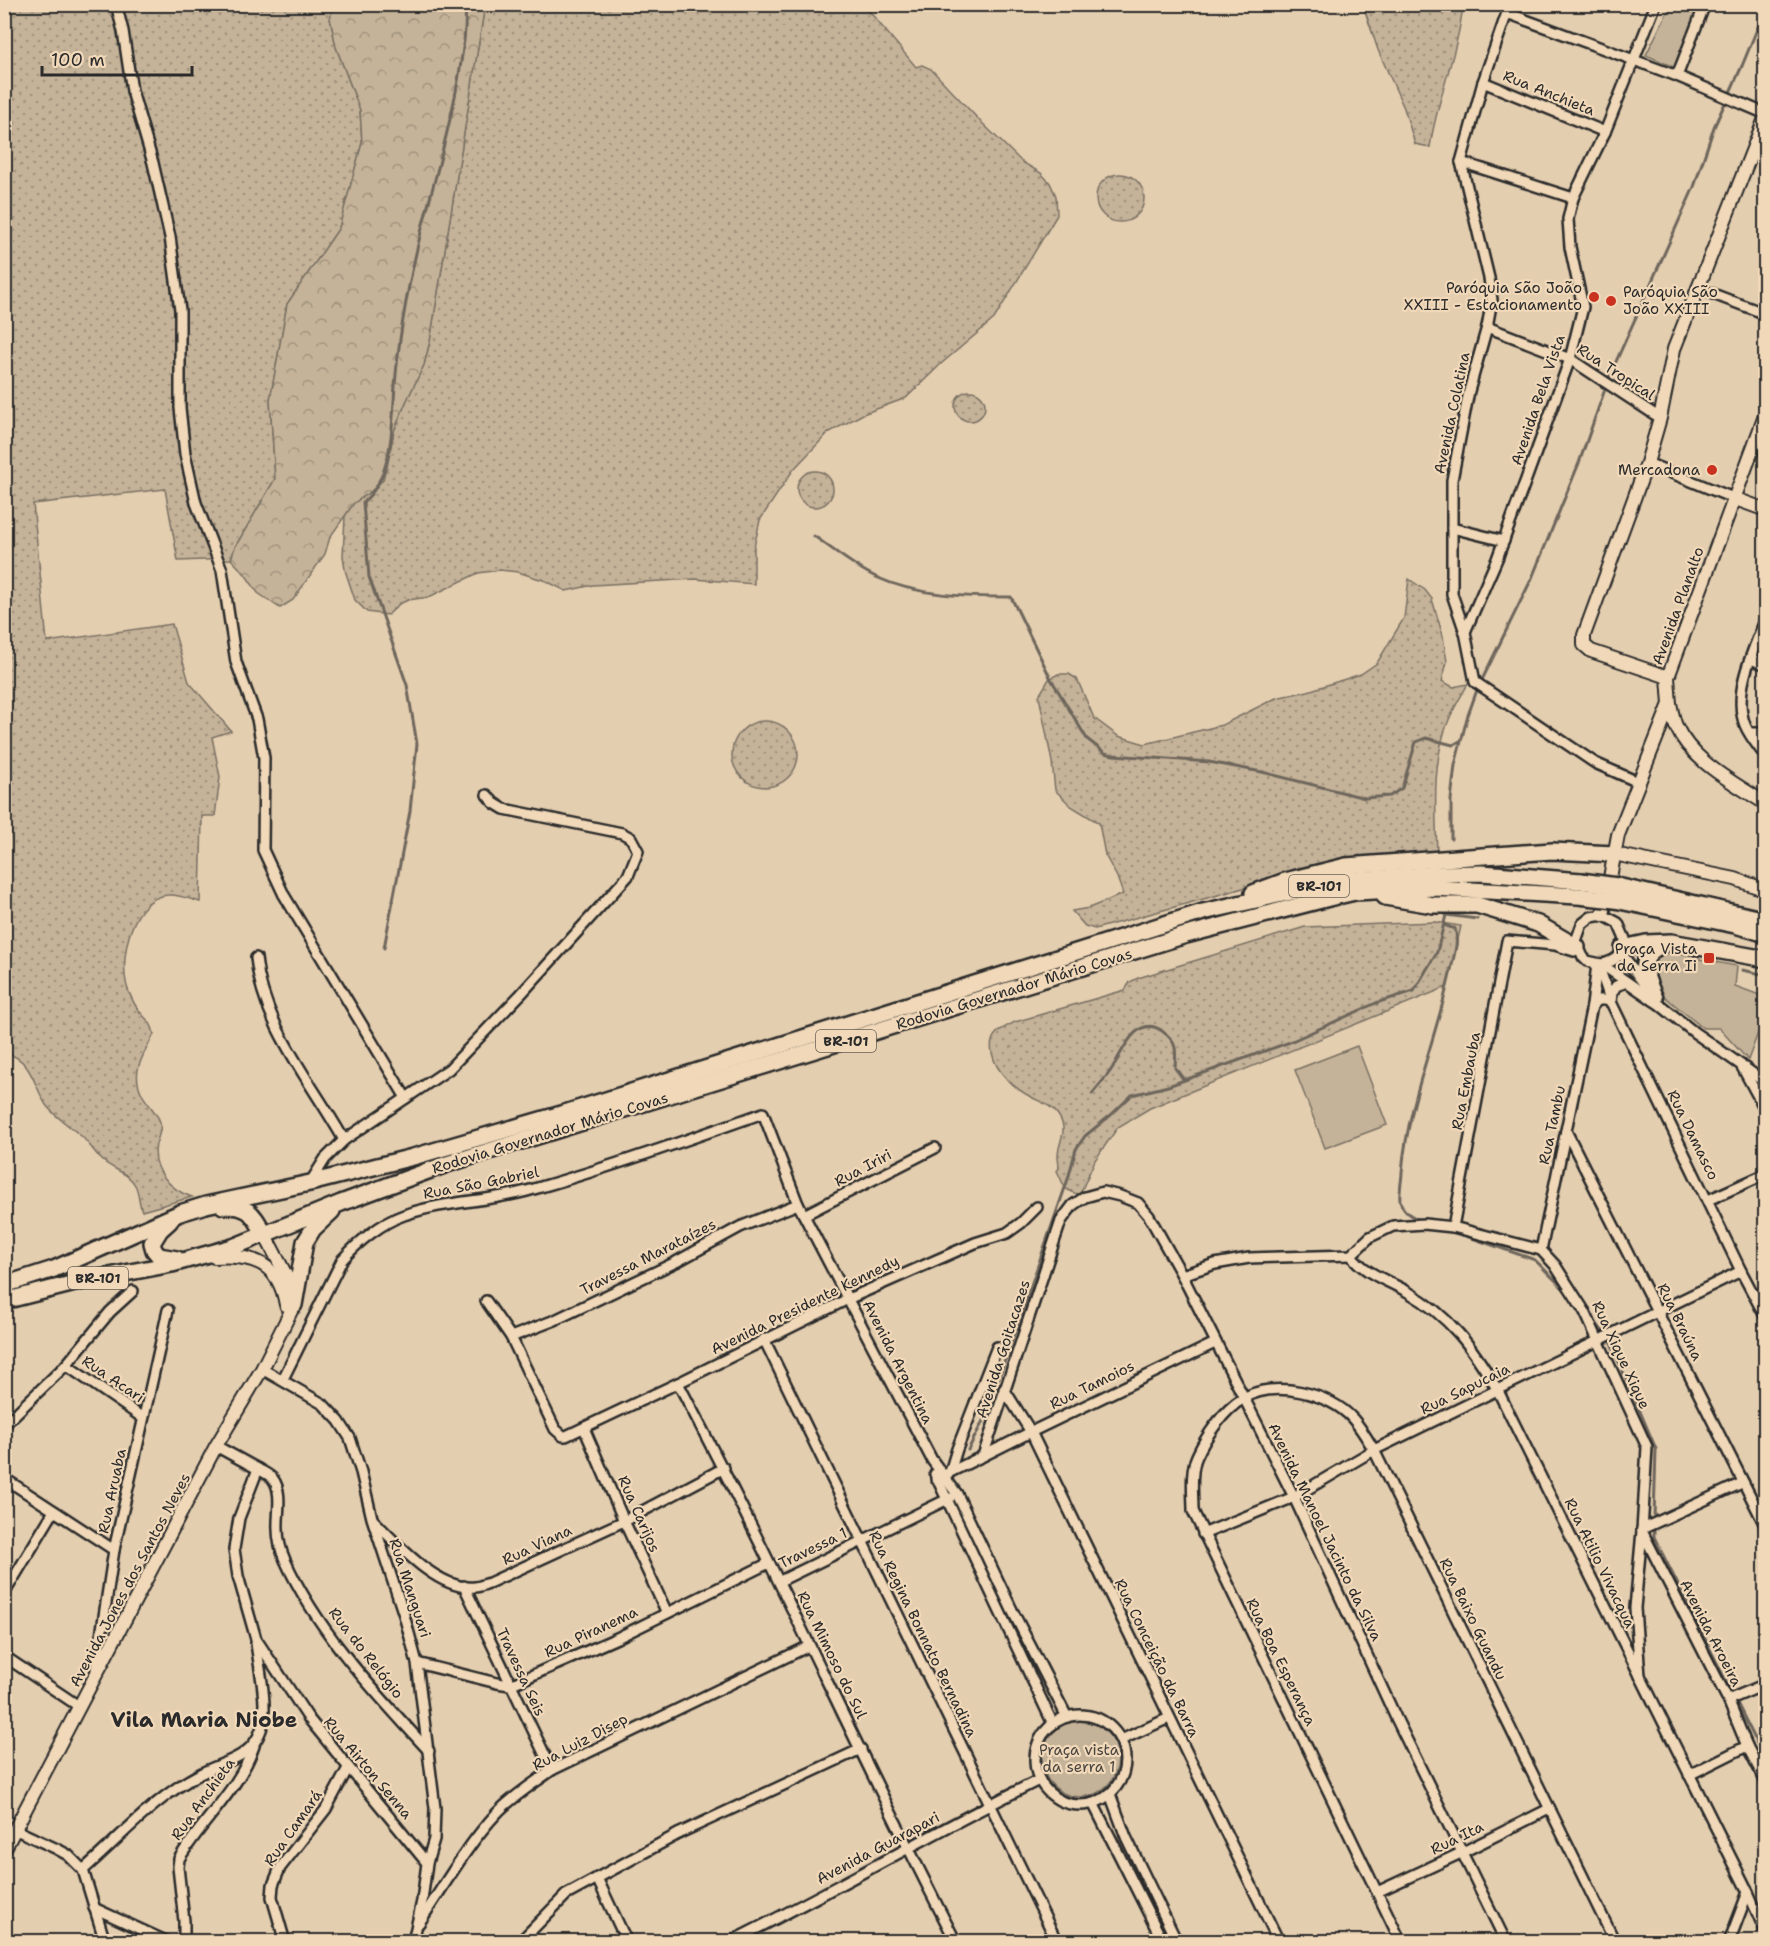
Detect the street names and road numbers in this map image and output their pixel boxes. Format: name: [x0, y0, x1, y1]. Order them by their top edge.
street label: Rua Anchieta: [1500, 66, 1598, 121]
street label: Avenida Bela Vista: [1506, 332, 1570, 468]
street label: Rua Tropical: [1573, 339, 1659, 405]
street label: Avenida Colatina: [1429, 350, 1475, 476]
street label: Avenida Planalto: [1647, 544, 1709, 668]
road number: BR-101: [1289, 875, 1349, 897]
street label: Rodovia Governador Mário Covas: [894, 944, 1134, 1034]
road number: BR-101: [816, 1030, 876, 1052]
street label: Rua Embauba: [1447, 1030, 1485, 1132]
street label: Rua Tambu: [1534, 1084, 1570, 1166]
street label: Rua Damasco: [1663, 1087, 1723, 1183]
street label: Rodovia Governador Mário Covas: [430, 1088, 670, 1178]
street label: Rua Iriri: [831, 1145, 895, 1191]
street label: Rua São Gabriel: [421, 1162, 541, 1204]
street label: Travessa Marataízes: [577, 1214, 719, 1300]
street label: Avenida Presidente Kennedy: [708, 1251, 902, 1359]
road number: BR-101: [68, 1267, 128, 1289]
street label: Avenida Goitacazes: [971, 1277, 1035, 1421]
street label: Rua Braúna: [1653, 1280, 1708, 1365]
street label: Avenida Argentina: [858, 1297, 938, 1428]
street label: Rua Xique Xique: [1587, 1298, 1655, 1412]
street label: Rua Acari: [78, 1351, 148, 1407]
street label: Rua Tamoios: [1046, 1356, 1138, 1414]
street label: Rua Sapucaia: [1417, 1358, 1514, 1419]
street label: Avenida Manoel Jacinto da Silva: [1263, 1420, 1387, 1645]
street label: Rua Aruaba: [93, 1446, 131, 1535]
street label: Avenida Jones dos Santos Neves: [65, 1470, 195, 1690]
street label: Rua Carijos: [613, 1472, 665, 1556]
street label: Rua Atilio Vivacqua: [1560, 1495, 1640, 1632]
street label: Rua Viana: [499, 1520, 576, 1570]
street label: Travessa 1: [775, 1523, 851, 1573]
street label: Rua Regina Bonnato Bernadina: [864, 1528, 982, 1741]
street label: Rua Manguari: [385, 1536, 435, 1640]
street label: Rua Baixo Guandu: [1435, 1555, 1511, 1683]
street label: Rua Conceição da Barra: [1110, 1575, 1204, 1741]
street label: Avenida Aroeira: [1675, 1576, 1747, 1691]
street label: Rua Mimoso do Sul: [792, 1588, 872, 1722]
street label: Rua Boa Esperança: [1241, 1595, 1321, 1730]
street label: Rua Piranema: [541, 1601, 641, 1662]
street label: Rua do Relógio: [324, 1603, 408, 1703]
street label: Travessa Seis: [492, 1625, 550, 1719]
street label: Rua Luiz Disep: [529, 1709, 631, 1775]
street label: Rua Airton Senna: [319, 1713, 417, 1824]
street label: Rua Anchieta: [166, 1753, 240, 1844]
street label: Rua Camará: [259, 1785, 327, 1870]
street label: Avenida Guarapari: [813, 1807, 943, 1889]
street label: Rua Ita: [1427, 1816, 1487, 1859]

